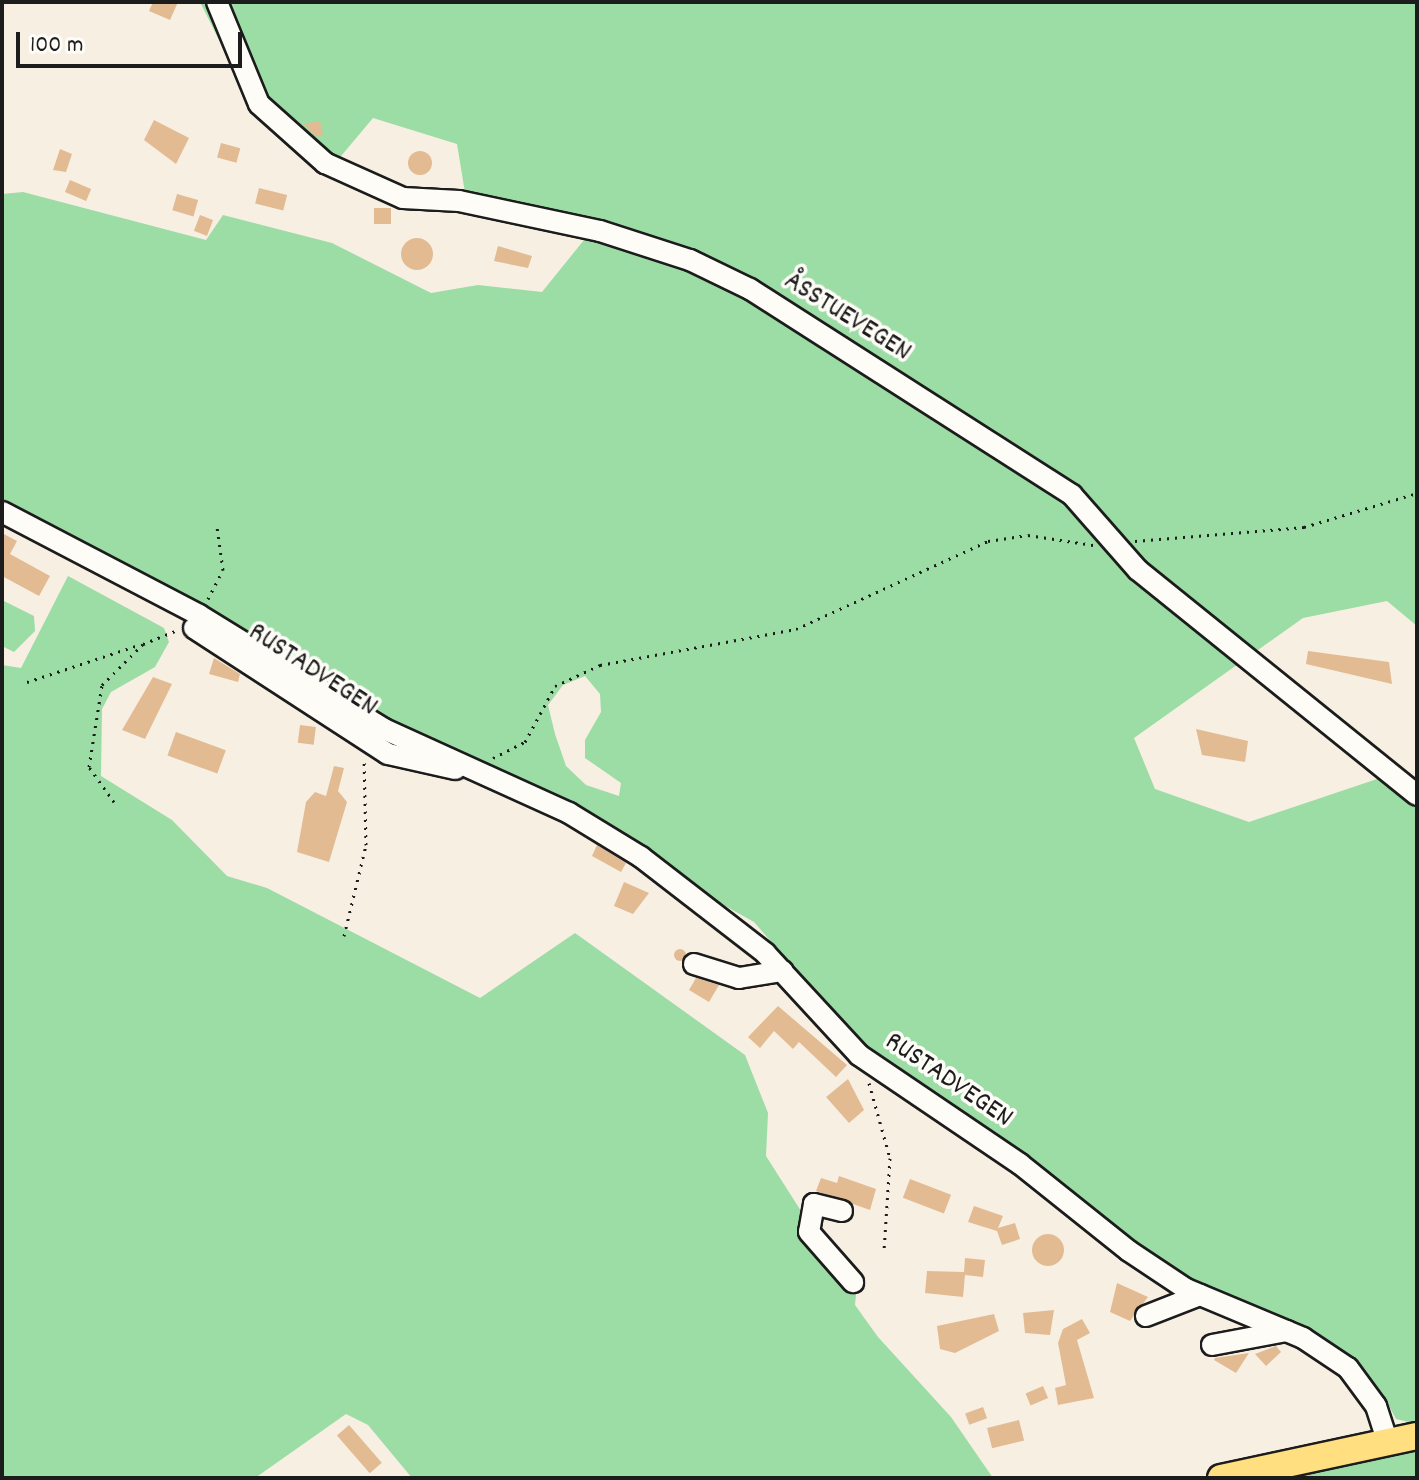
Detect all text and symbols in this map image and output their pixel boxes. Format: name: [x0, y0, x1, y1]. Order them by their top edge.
scale bar: [20, 16, 246, 66]
text: 100 m: [30, 29, 83, 63]
street label: ÅSSTUEVEGEN: [777, 266, 917, 370]
street label: RUSTADVEGEN: [241, 617, 383, 725]
street label: RUSTADVEGEN: [878, 1026, 1018, 1136]

